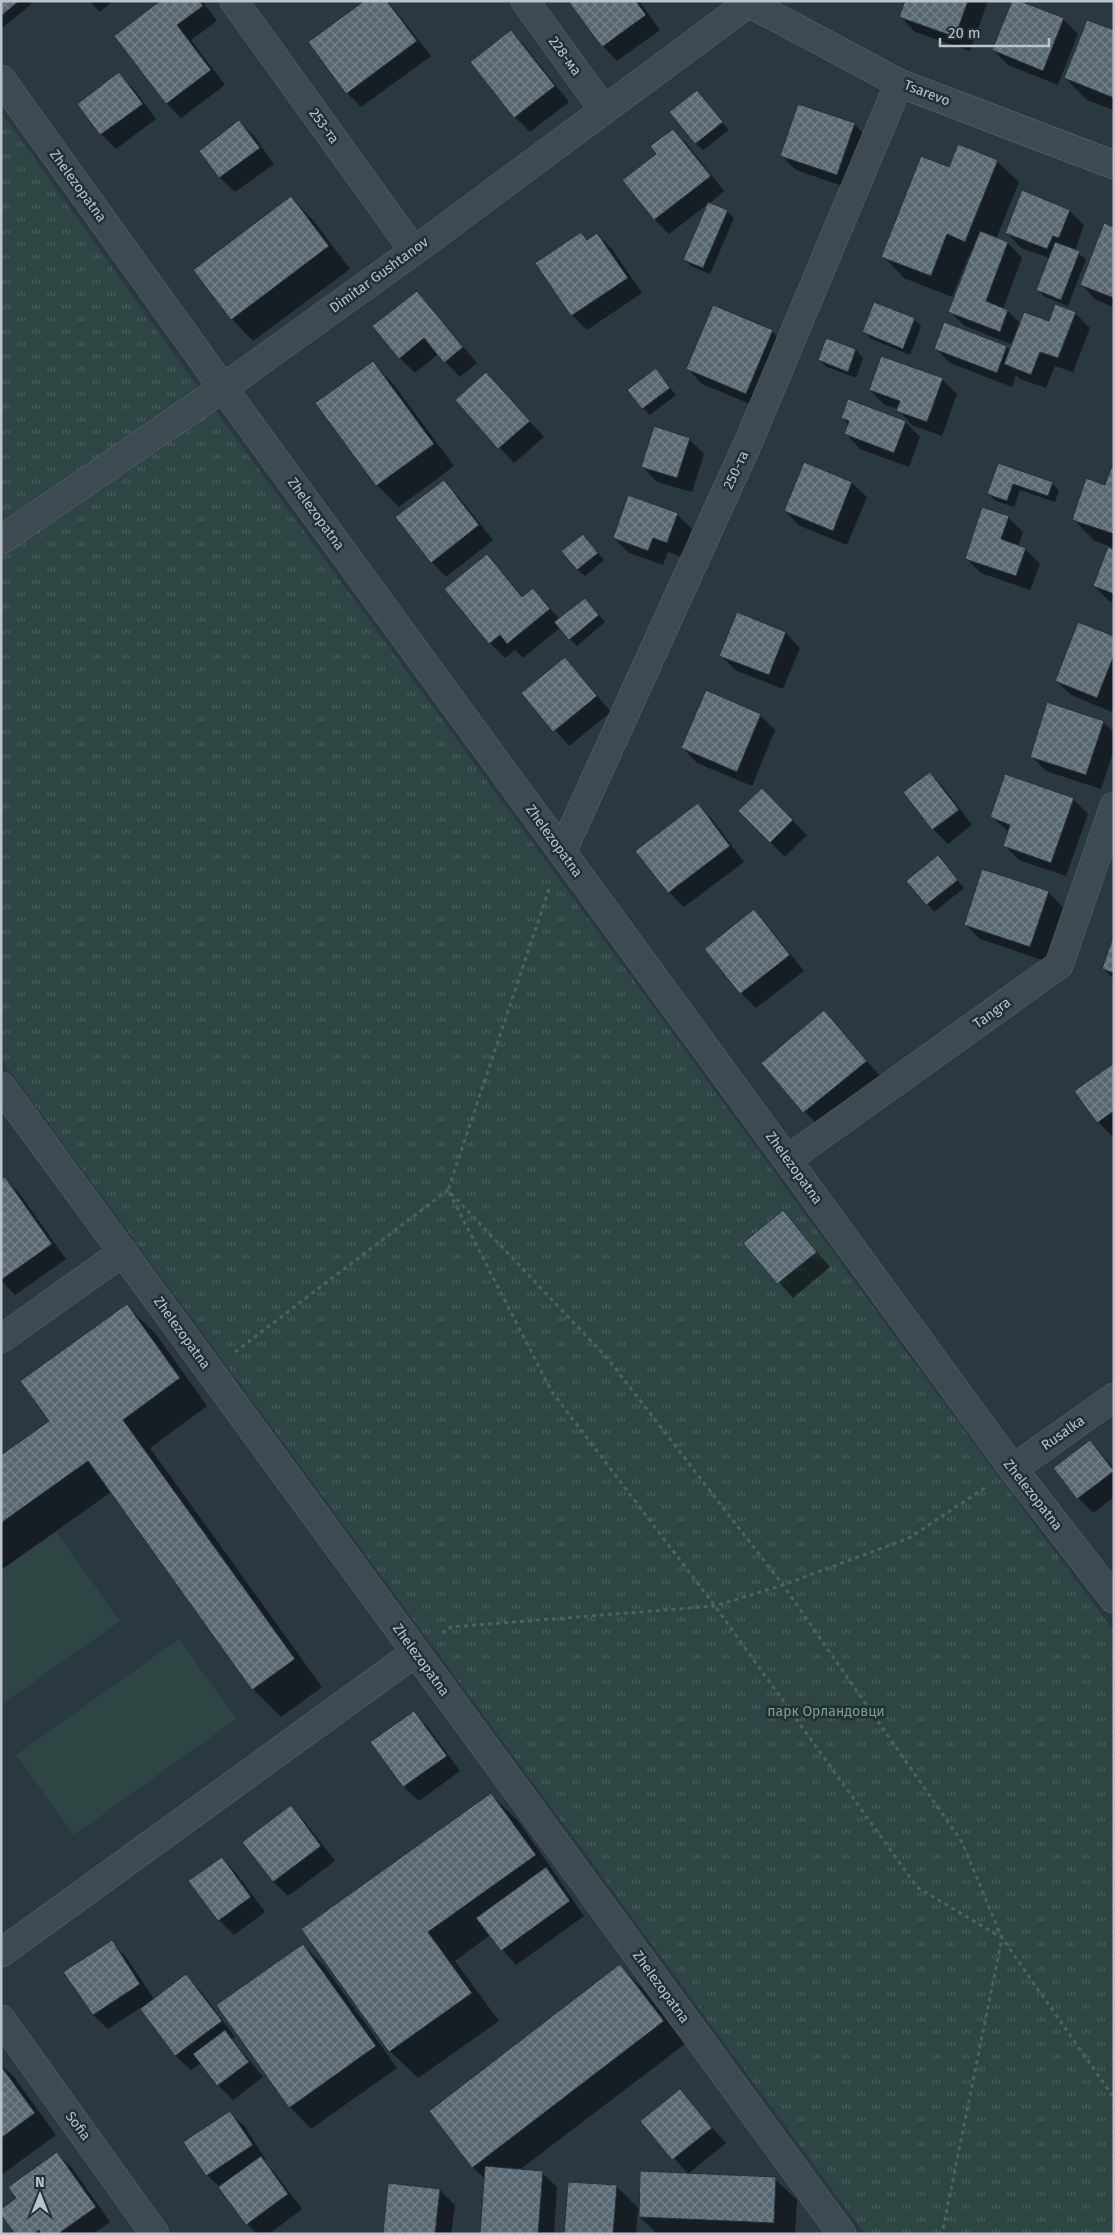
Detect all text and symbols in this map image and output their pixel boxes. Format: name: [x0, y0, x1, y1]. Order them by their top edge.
scale bar: [940, 15, 1049, 47]
text: 20 m: [948, 24, 981, 42]
street label: 228-ма: [545, 33, 585, 79]
street label: Tsarevo: [901, 76, 953, 110]
street label: 253-та: [305, 105, 343, 147]
street label: Zhelezopatna: [46, 146, 110, 226]
street label: Dimitar Gushtanov: [326, 233, 432, 317]
street label: 250-та: [720, 448, 752, 492]
street label: Zhelezopatna: [284, 474, 348, 554]
street label: Zhelezopatna: [522, 801, 586, 881]
street label: Tangra: [970, 994, 1014, 1032]
street label: Zhelezopatna: [762, 1128, 826, 1208]
street label: Zhelezopatna: [150, 1293, 214, 1373]
street label: Rusalka: [1038, 1412, 1088, 1454]
street label: Zhelezopatna: [1000, 1456, 1066, 1534]
street label: Zhelezopatna: [389, 1620, 453, 1700]
park label: парк Орландовци: [767, 1703, 885, 1720]
street label: Zhelezopatna: [629, 1947, 693, 2027]
street label: Sofia: [62, 2108, 94, 2144]
north arrow: [15, 2170, 65, 2220]
text: N: [35, 2174, 45, 2191]

